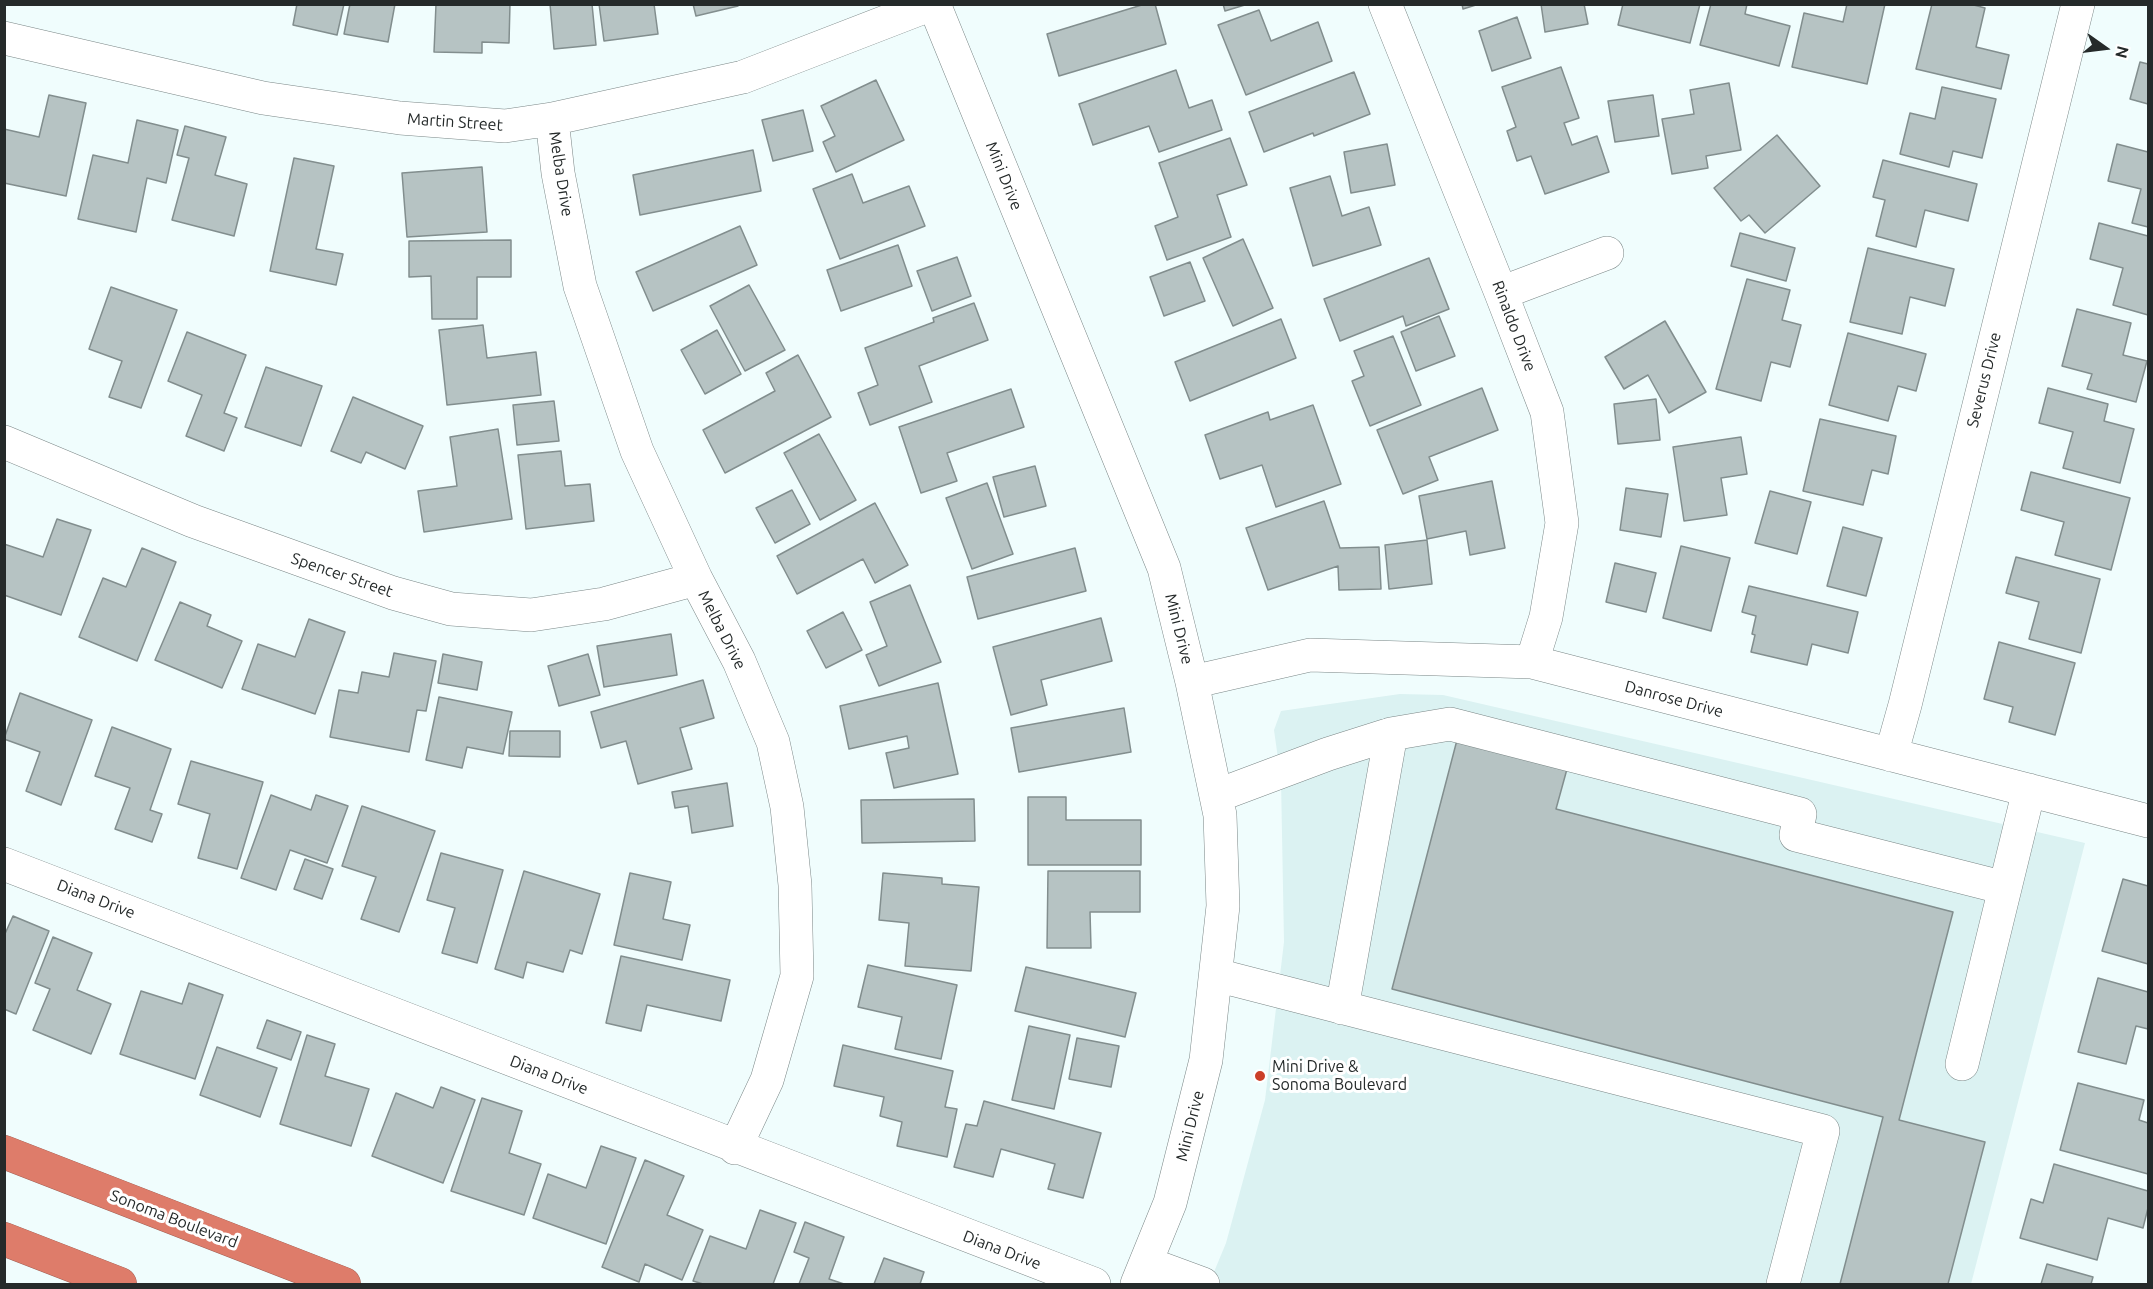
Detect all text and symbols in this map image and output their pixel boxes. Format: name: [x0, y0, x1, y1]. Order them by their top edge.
north arrow: [2075, 18, 2135, 78]
text: N: [2112, 44, 2133, 60]
street label: Martin Street: [407, 109, 503, 135]
street label: Melba Drive: [545, 130, 577, 218]
street label: Mini Drive: [982, 139, 1026, 213]
street label: Rinaldo Drive: [1488, 278, 1540, 374]
street label: Severus Drive: [1963, 330, 2005, 430]
street label: Spencer Street: [289, 549, 395, 601]
street label: Melba Drive: [694, 587, 750, 673]
street label: Mini Drive: [1161, 592, 1197, 666]
street label: Danrose Drive: [1623, 677, 1725, 721]
street label: Diana Drive: [54, 875, 138, 923]
street label: Diana Drive: [507, 1051, 591, 1099]
place label: Mini Drive & Sonoma Boulevard: [1272, 1057, 1407, 1095]
marker: Mini Drive & Sonoma Boulevard: [1253, 1069, 1267, 1083]
street label: Mini Drive: [1172, 1089, 1208, 1163]
street label: Sonoma Boulevard: [108, 1186, 240, 1252]
street label: Diana Drive: [960, 1226, 1044, 1274]

